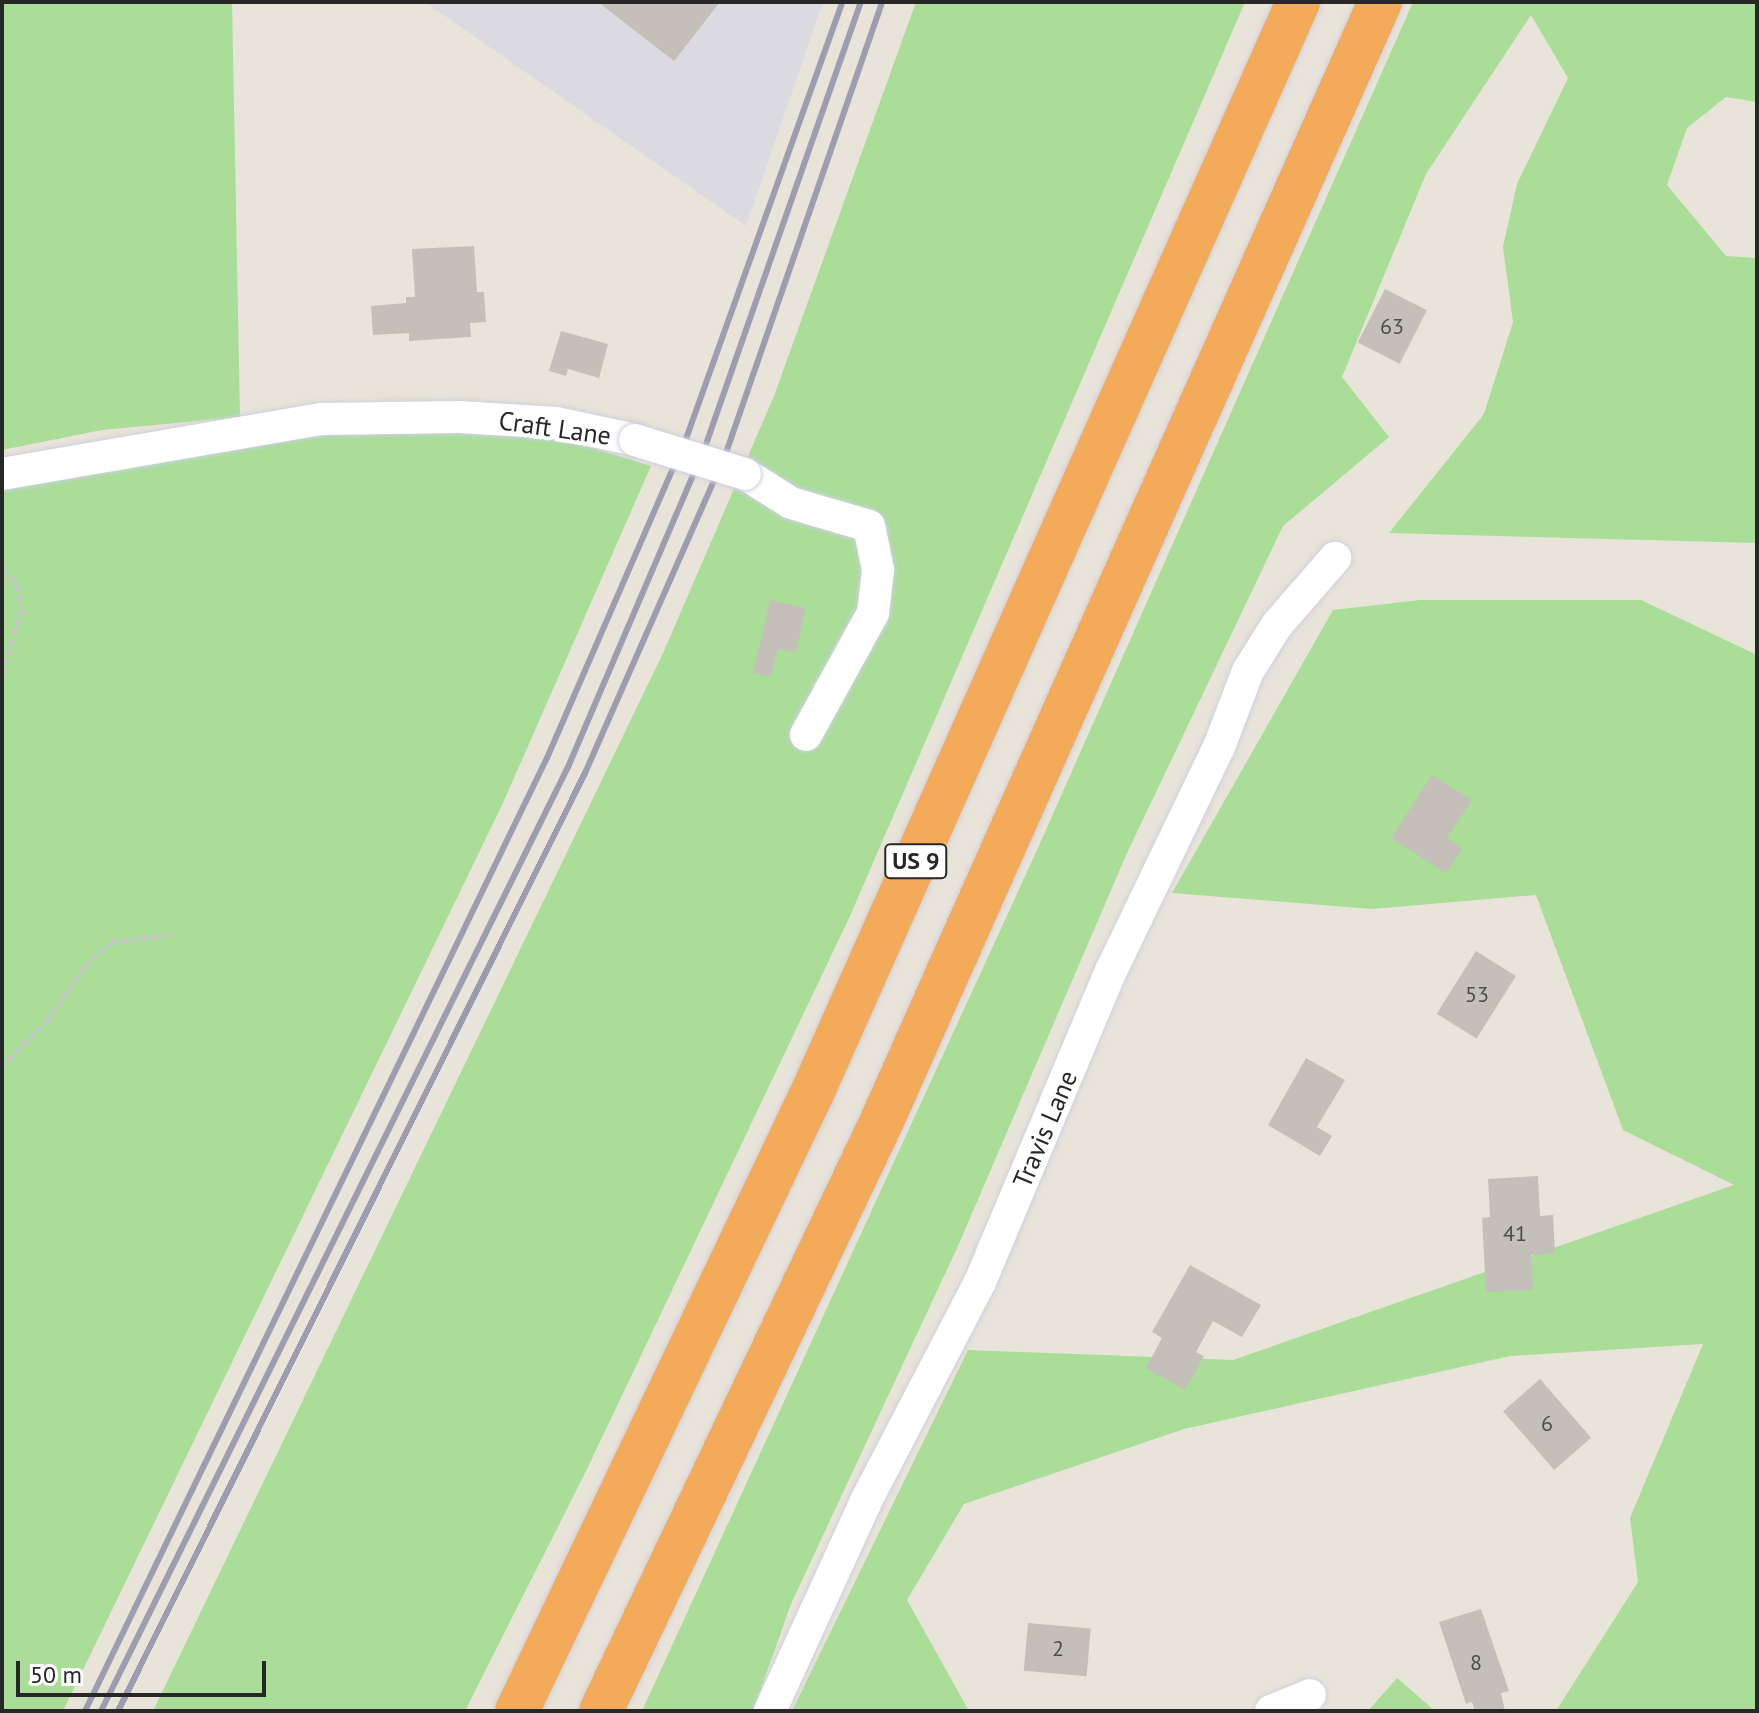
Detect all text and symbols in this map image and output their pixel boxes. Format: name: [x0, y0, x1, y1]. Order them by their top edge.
house number: 63: [1380, 314, 1404, 340]
street label: Craft Lane: [497, 405, 613, 451]
road number: US 9: [884, 841, 948, 881]
house number: 53: [1465, 982, 1489, 1008]
street label: Travis Lane: [1006, 1066, 1084, 1192]
house number: 41: [1503, 1221, 1527, 1247]
house number: 6: [1541, 1411, 1553, 1437]
house number: 2: [1052, 1636, 1064, 1662]
scale bar: [20, 1645, 270, 1695]
house number: 8: [1470, 1650, 1482, 1676]
text: 50 m: [30, 1659, 82, 1690]

